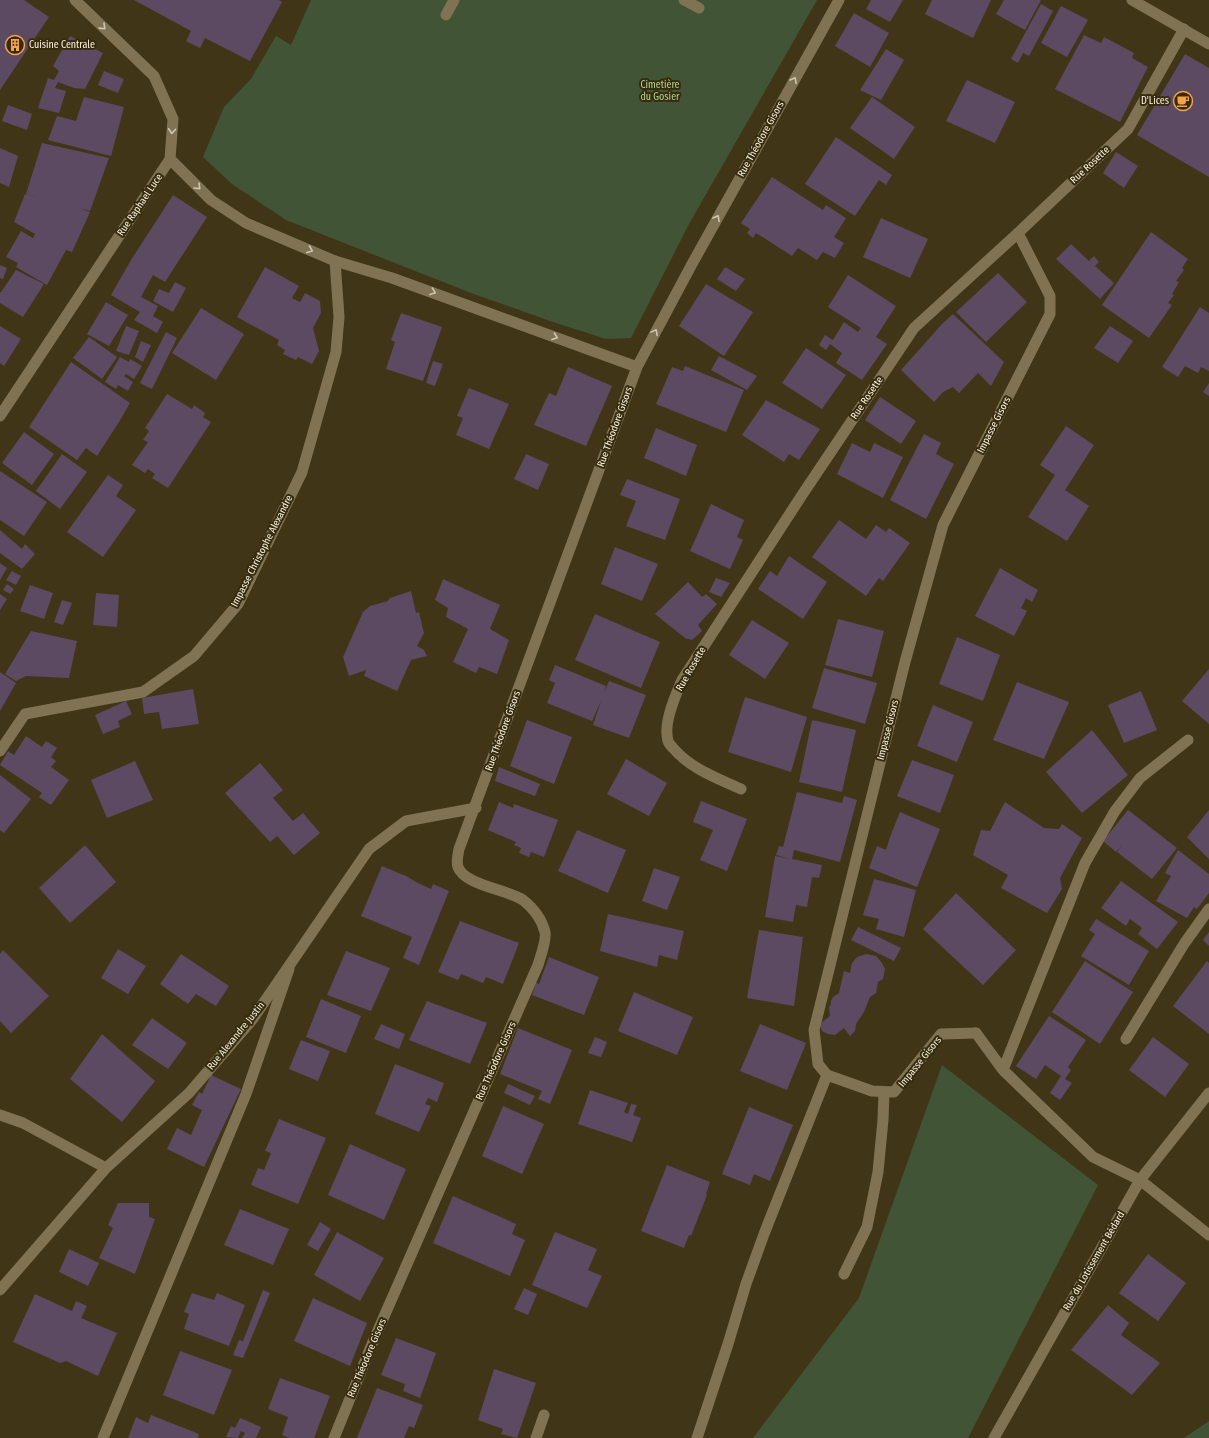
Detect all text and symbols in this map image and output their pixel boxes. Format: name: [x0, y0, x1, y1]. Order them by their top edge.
one-way arrow: [98, 22, 106, 30]
building icon: Cuisine Centrale: [4, 34, 26, 56]
place label: Cuisine Centrale: [29, 39, 95, 51]
one-way arrow: [789, 77, 797, 84]
park label: Cimetière du Gosier: [640, 79, 680, 103]
cafe icon: D'Lices: [1172, 90, 1194, 112]
place label: D'Lices: [1141, 95, 1169, 107]
street label: Rue Théodore Gisors: [735, 99, 787, 179]
one-way arrow: [168, 128, 177, 134]
street label: Rue Rosette: [1068, 144, 1112, 186]
street label: Rue Raphael Luce: [115, 172, 165, 238]
one-way arrow: [193, 182, 201, 190]
one-way arrow: [713, 215, 720, 222]
one-way arrow: [306, 246, 313, 254]
one-way arrow: [429, 288, 436, 296]
one-way arrow: [651, 329, 658, 337]
one-way arrow: [551, 332, 558, 340]
street label: Rue Rosette: [848, 374, 886, 422]
street label: Rue Théodore Gisors: [595, 385, 635, 469]
street label: Impasse Gisors: [975, 395, 1013, 455]
street label: Impasse Christophe Alexandre: [229, 493, 295, 609]
street label: Rue Rosette: [674, 645, 708, 693]
street label: Rue Théodore Gisors: [483, 689, 523, 773]
street label: Impasse Gisors: [875, 699, 901, 761]
street label: Rue Alexandre Justin: [205, 999, 267, 1073]
street label: Rue Théodore Gisors: [473, 1020, 519, 1102]
street label: Impasse Gisors: [896, 1034, 944, 1090]
street label: Rue du Lotissement Bédard: [1061, 1209, 1127, 1313]
street label: Rue Théodore Gisors: [345, 1317, 389, 1399]

